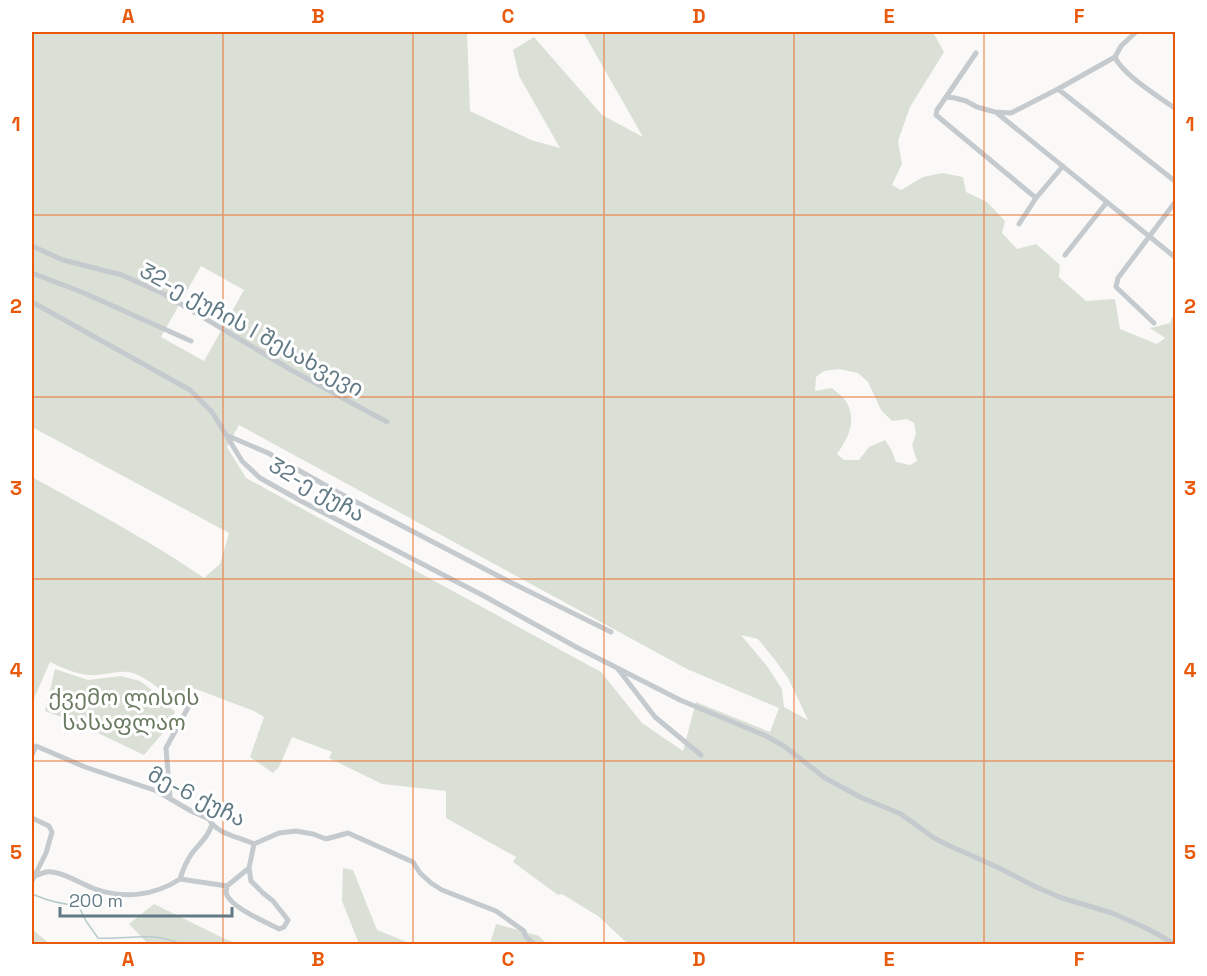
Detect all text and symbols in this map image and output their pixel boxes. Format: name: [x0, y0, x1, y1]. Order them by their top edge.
text: A: [122, 3, 135, 29]
text: B: [311, 3, 325, 29]
text: C: [502, 3, 515, 29]
text: D: [692, 3, 706, 29]
text: E: [883, 3, 895, 29]
text: F: [1074, 3, 1085, 29]
text: 1: [11, 111, 21, 137]
text: 1: [1185, 111, 1195, 137]
street label: 32-ე ქუჩის I შესახვევი: [135, 256, 369, 402]
text: 2: [10, 293, 22, 319]
text: 2: [1184, 293, 1196, 319]
street label: 32-ე ქუჩა: [264, 450, 370, 528]
text: 3: [10, 475, 22, 501]
text: 3: [1184, 475, 1196, 501]
text: 4: [10, 657, 23, 683]
text: 4: [1184, 657, 1197, 683]
park label: ქვემო ლისის სასაფლაო: [48, 683, 200, 736]
street label: მე-6 ქუჩა: [143, 759, 251, 833]
text: 5: [10, 839, 22, 865]
text: 5: [1184, 839, 1196, 865]
scale bar: [60, 880, 232, 918]
text: 200 m: [69, 889, 123, 912]
text: A: [122, 946, 135, 972]
text: B: [311, 946, 325, 972]
text: C: [502, 946, 515, 972]
text: D: [692, 946, 706, 972]
text: E: [883, 946, 895, 972]
text: F: [1074, 946, 1085, 972]

